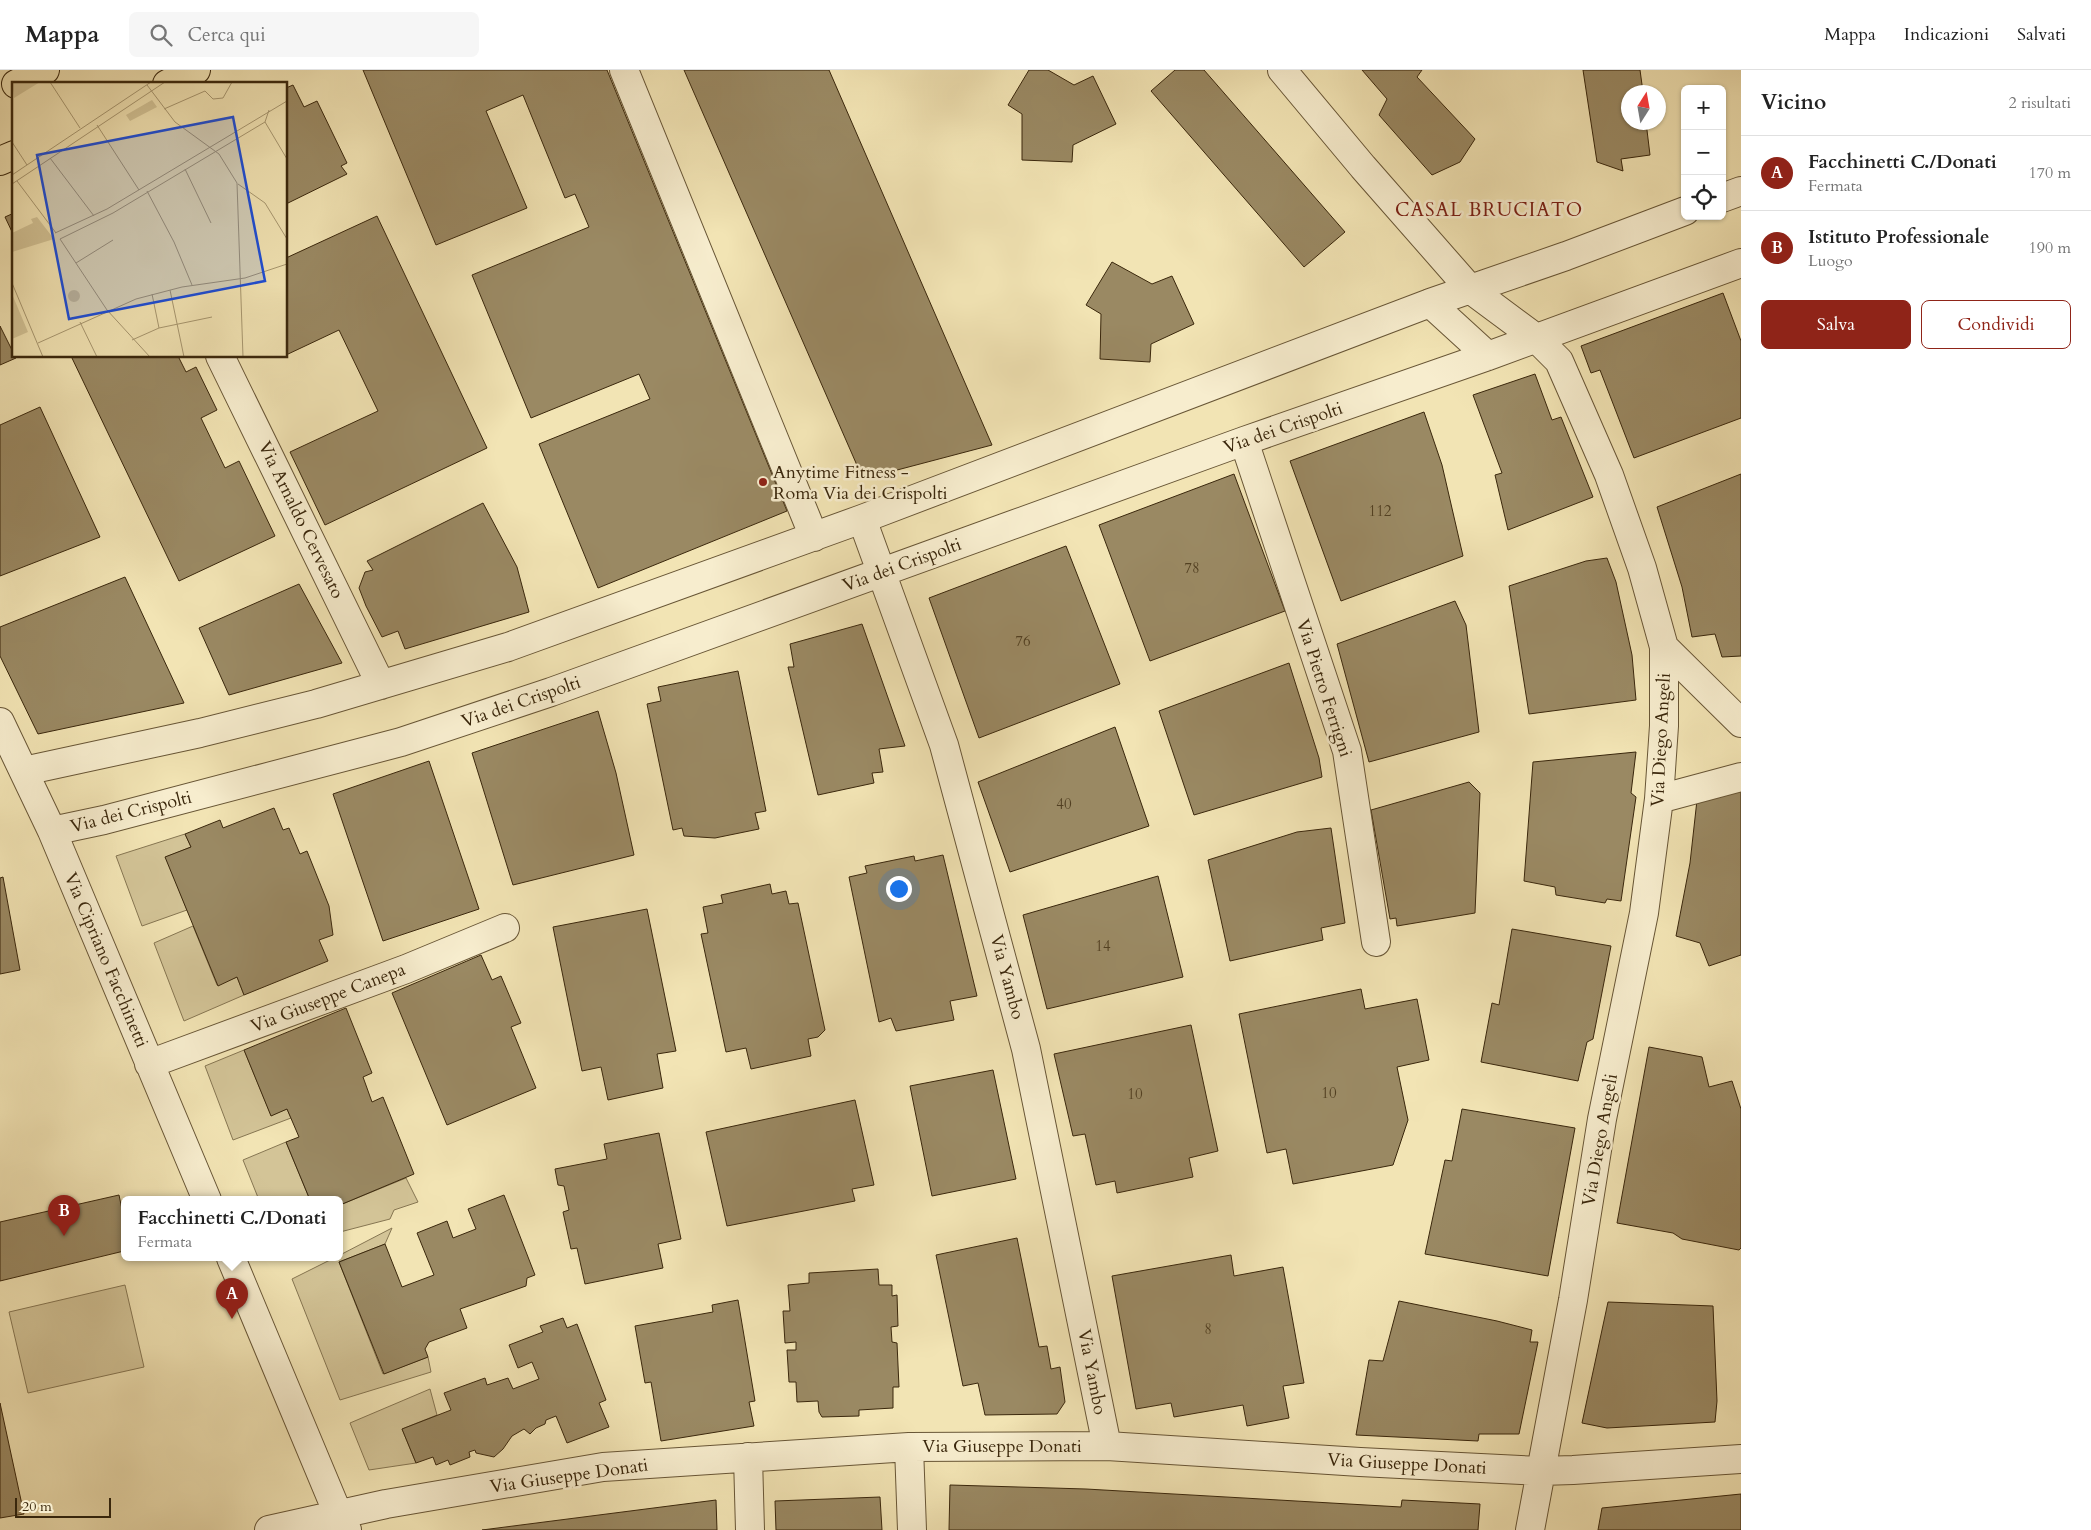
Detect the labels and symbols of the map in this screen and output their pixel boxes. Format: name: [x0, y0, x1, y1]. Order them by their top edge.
inset map: [12, 82, 288, 358]
north arrow: [1621, 85, 1666, 130]
district label: CASAL BRUCIATO: [1395, 197, 1583, 223]
street label: Via dei Crispolti: [1220, 396, 1346, 460]
street label: Via Arnaldo Cervesato: [252, 437, 350, 603]
place label: Anytime Fitness - Roma Via dei Crispolti: [773, 460, 948, 506]
marker: Anytime Fitness - Roma Via dei Crispolti: [757, 476, 769, 488]
house number: 112: [1368, 501, 1392, 521]
street label: Via dei Crispolti: [839, 532, 965, 598]
house number: 78: [1184, 558, 1200, 578]
street label: Via Pietro Ferrigni: [1290, 616, 1358, 760]
house number: 76: [1015, 631, 1031, 651]
street label: Via dei Crispolti: [458, 670, 584, 734]
street label: Via Diego Angeli: [1645, 672, 1677, 808]
street label: Via dei Crispolti: [68, 785, 194, 839]
house number: 40: [1056, 794, 1072, 814]
street label: Via Cipriano Facchinetti: [58, 869, 154, 1051]
your location: [886, 876, 912, 902]
street label: Via Yambo: [984, 932, 1030, 1022]
house number: 14: [1095, 936, 1111, 956]
street label: Via Giuseppe Canepa: [247, 957, 409, 1039]
street label: Via Diego Angeli: [1576, 1072, 1624, 1208]
house number: 10: [1321, 1083, 1337, 1103]
house number: 10: [1127, 1084, 1143, 1104]
pin: B: [48, 1195, 80, 1236]
pin: A: [216, 1278, 248, 1319]
house number: 8: [1204, 1319, 1212, 1339]
street label: Via Yambo: [1071, 1327, 1113, 1417]
street label: Via Giuseppe Donati: [922, 1434, 1082, 1459]
street label: Via Giuseppe Donati: [1327, 1447, 1487, 1481]
street label: Via Giuseppe Donati: [488, 1453, 650, 1499]
scale bar: [15, 1495, 111, 1518]

